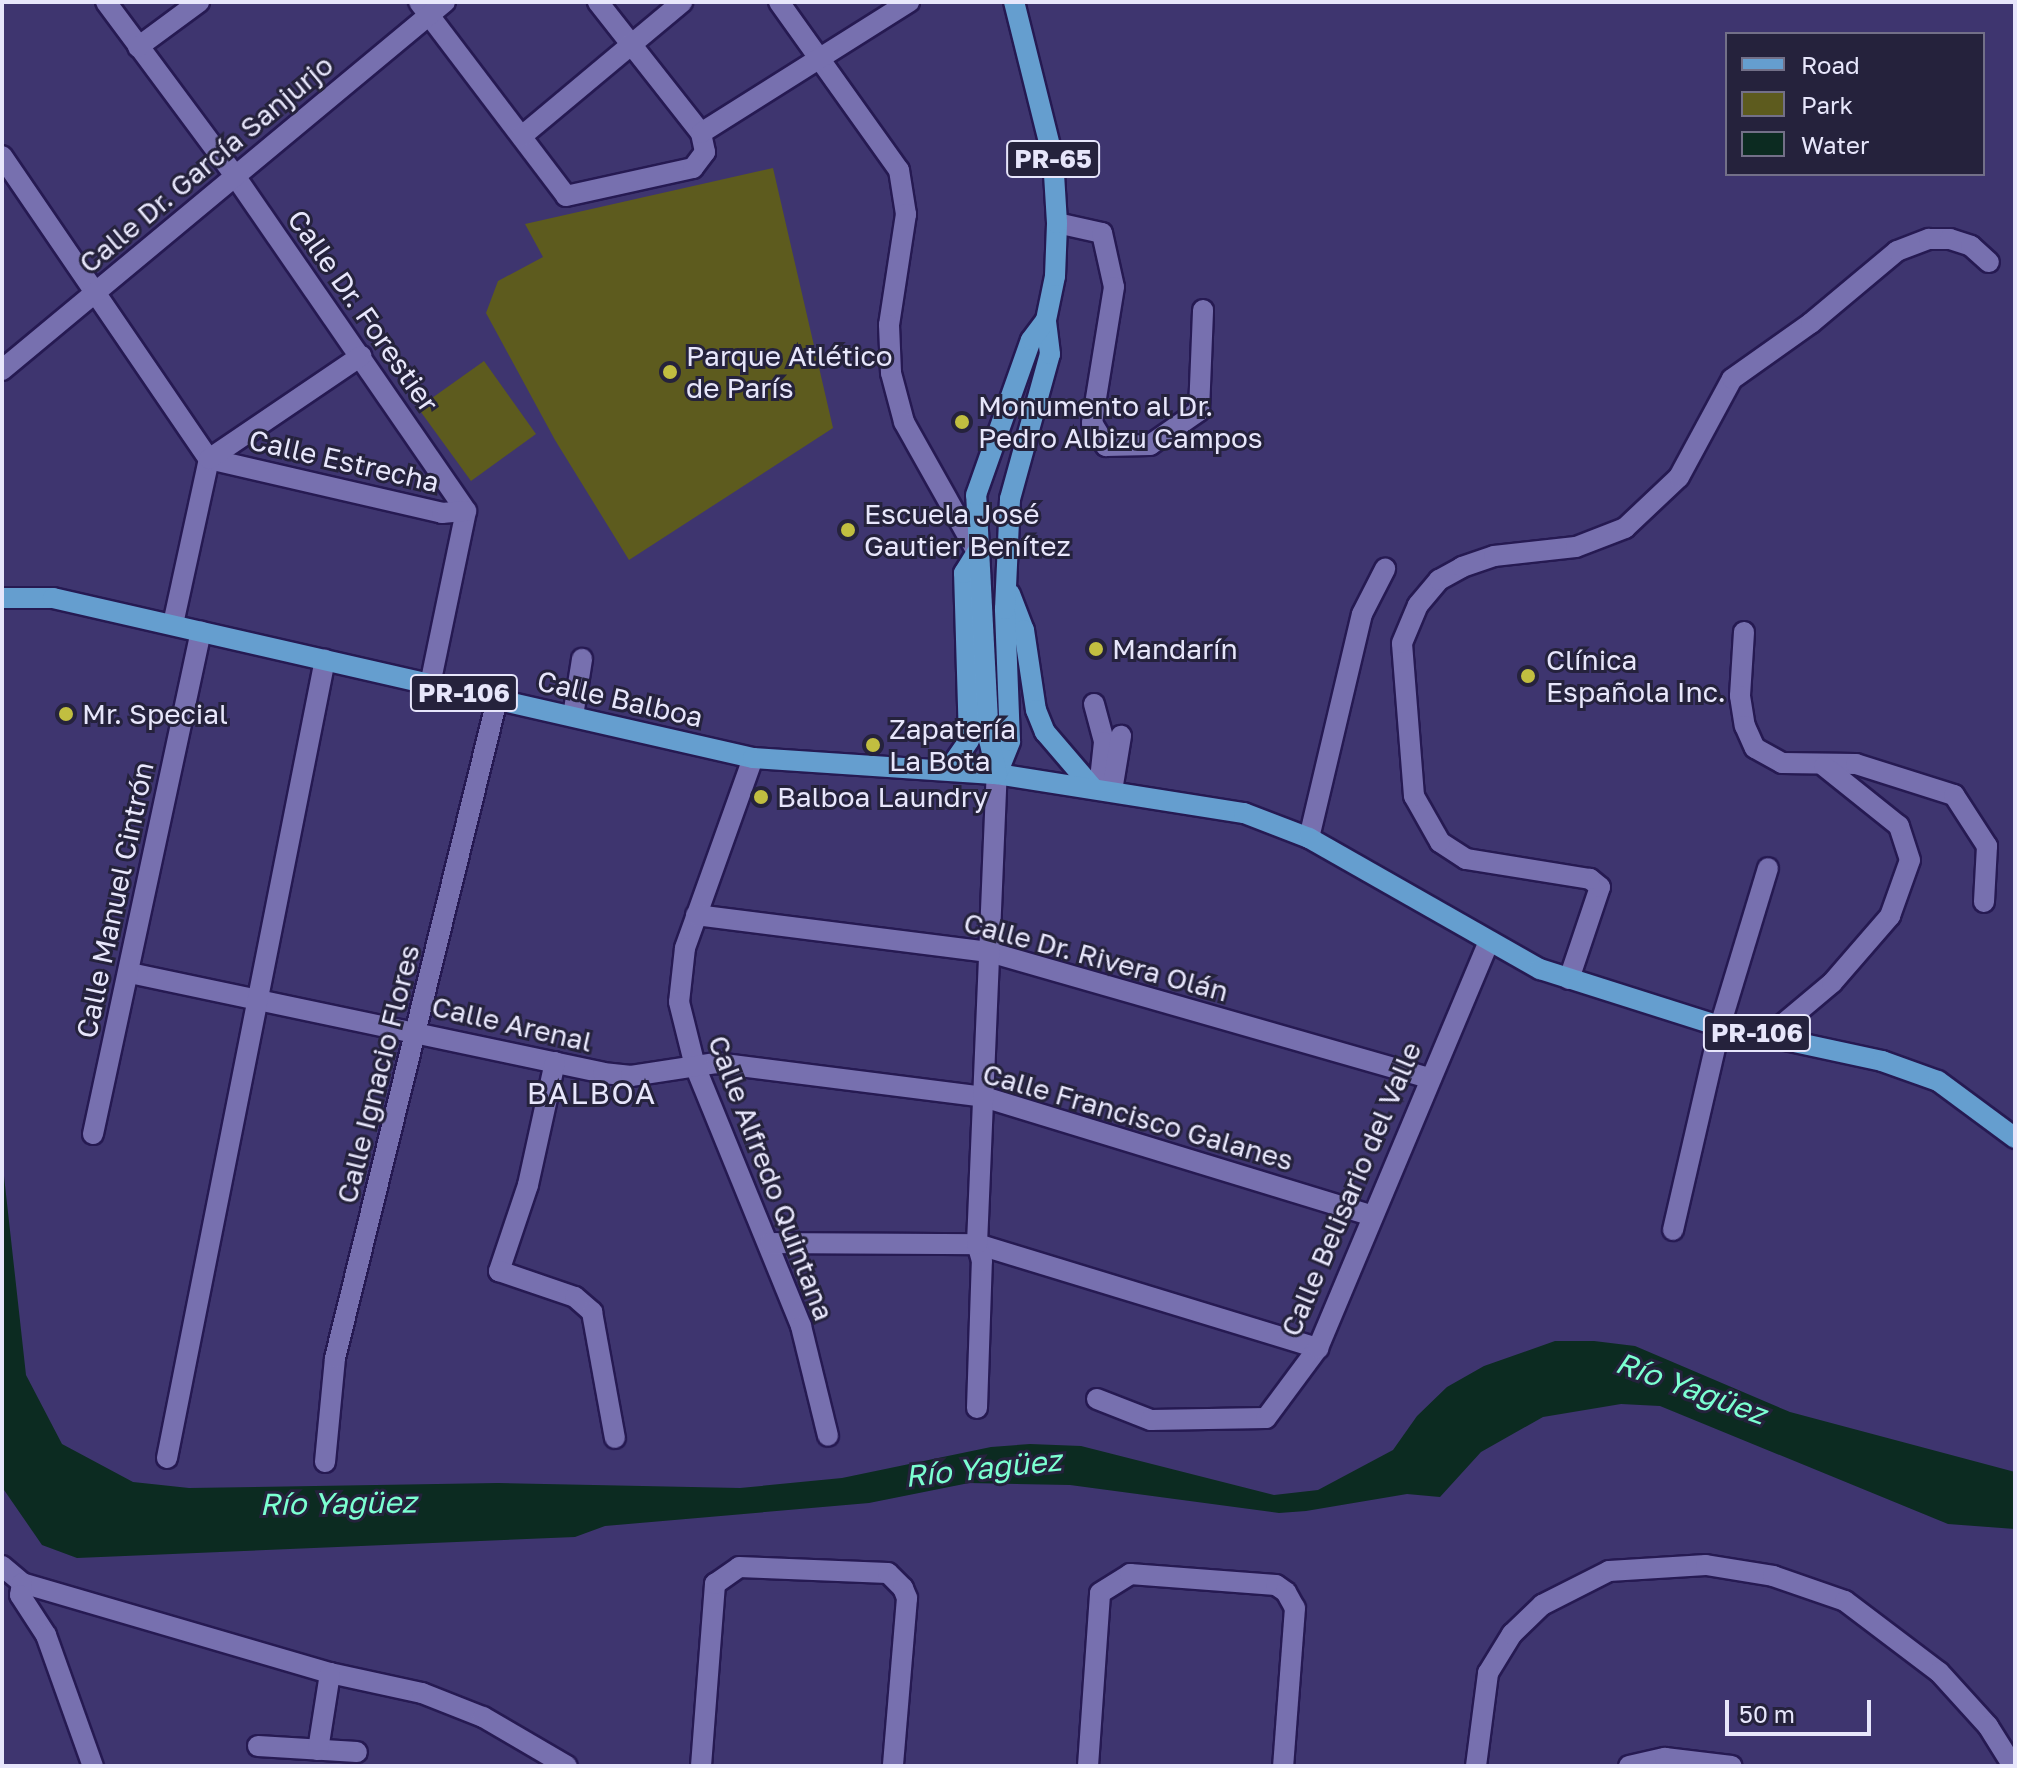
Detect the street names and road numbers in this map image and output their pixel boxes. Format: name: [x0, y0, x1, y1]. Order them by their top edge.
street label: Calle Dr. García Sanjurjo: [72, 48, 340, 280]
road number: PR-65: [1005, 137, 1101, 181]
street label: Calle Dr. Forestier: [281, 203, 445, 419]
street label: Calle Estrecha: [246, 423, 442, 499]
street label: Calle Balboa: [534, 664, 706, 734]
road number: PR-106: [408, 671, 520, 715]
street label: Calle Manuel Cintrón: [69, 759, 161, 1041]
street label: Calle Dr. Rivera Olán: [960, 906, 1232, 1008]
street label: Calle Ignacio Flores: [330, 941, 426, 1207]
street label: Calle Arenal: [429, 989, 595, 1059]
road number: PR-106: [1701, 1011, 1813, 1055]
street label: Calle Alfredo Quintana: [701, 1031, 841, 1325]
street label: Calle Belisario del Valle: [1274, 1037, 1428, 1341]
street label: Calle Francisco Galanes: [979, 1057, 1297, 1177]

